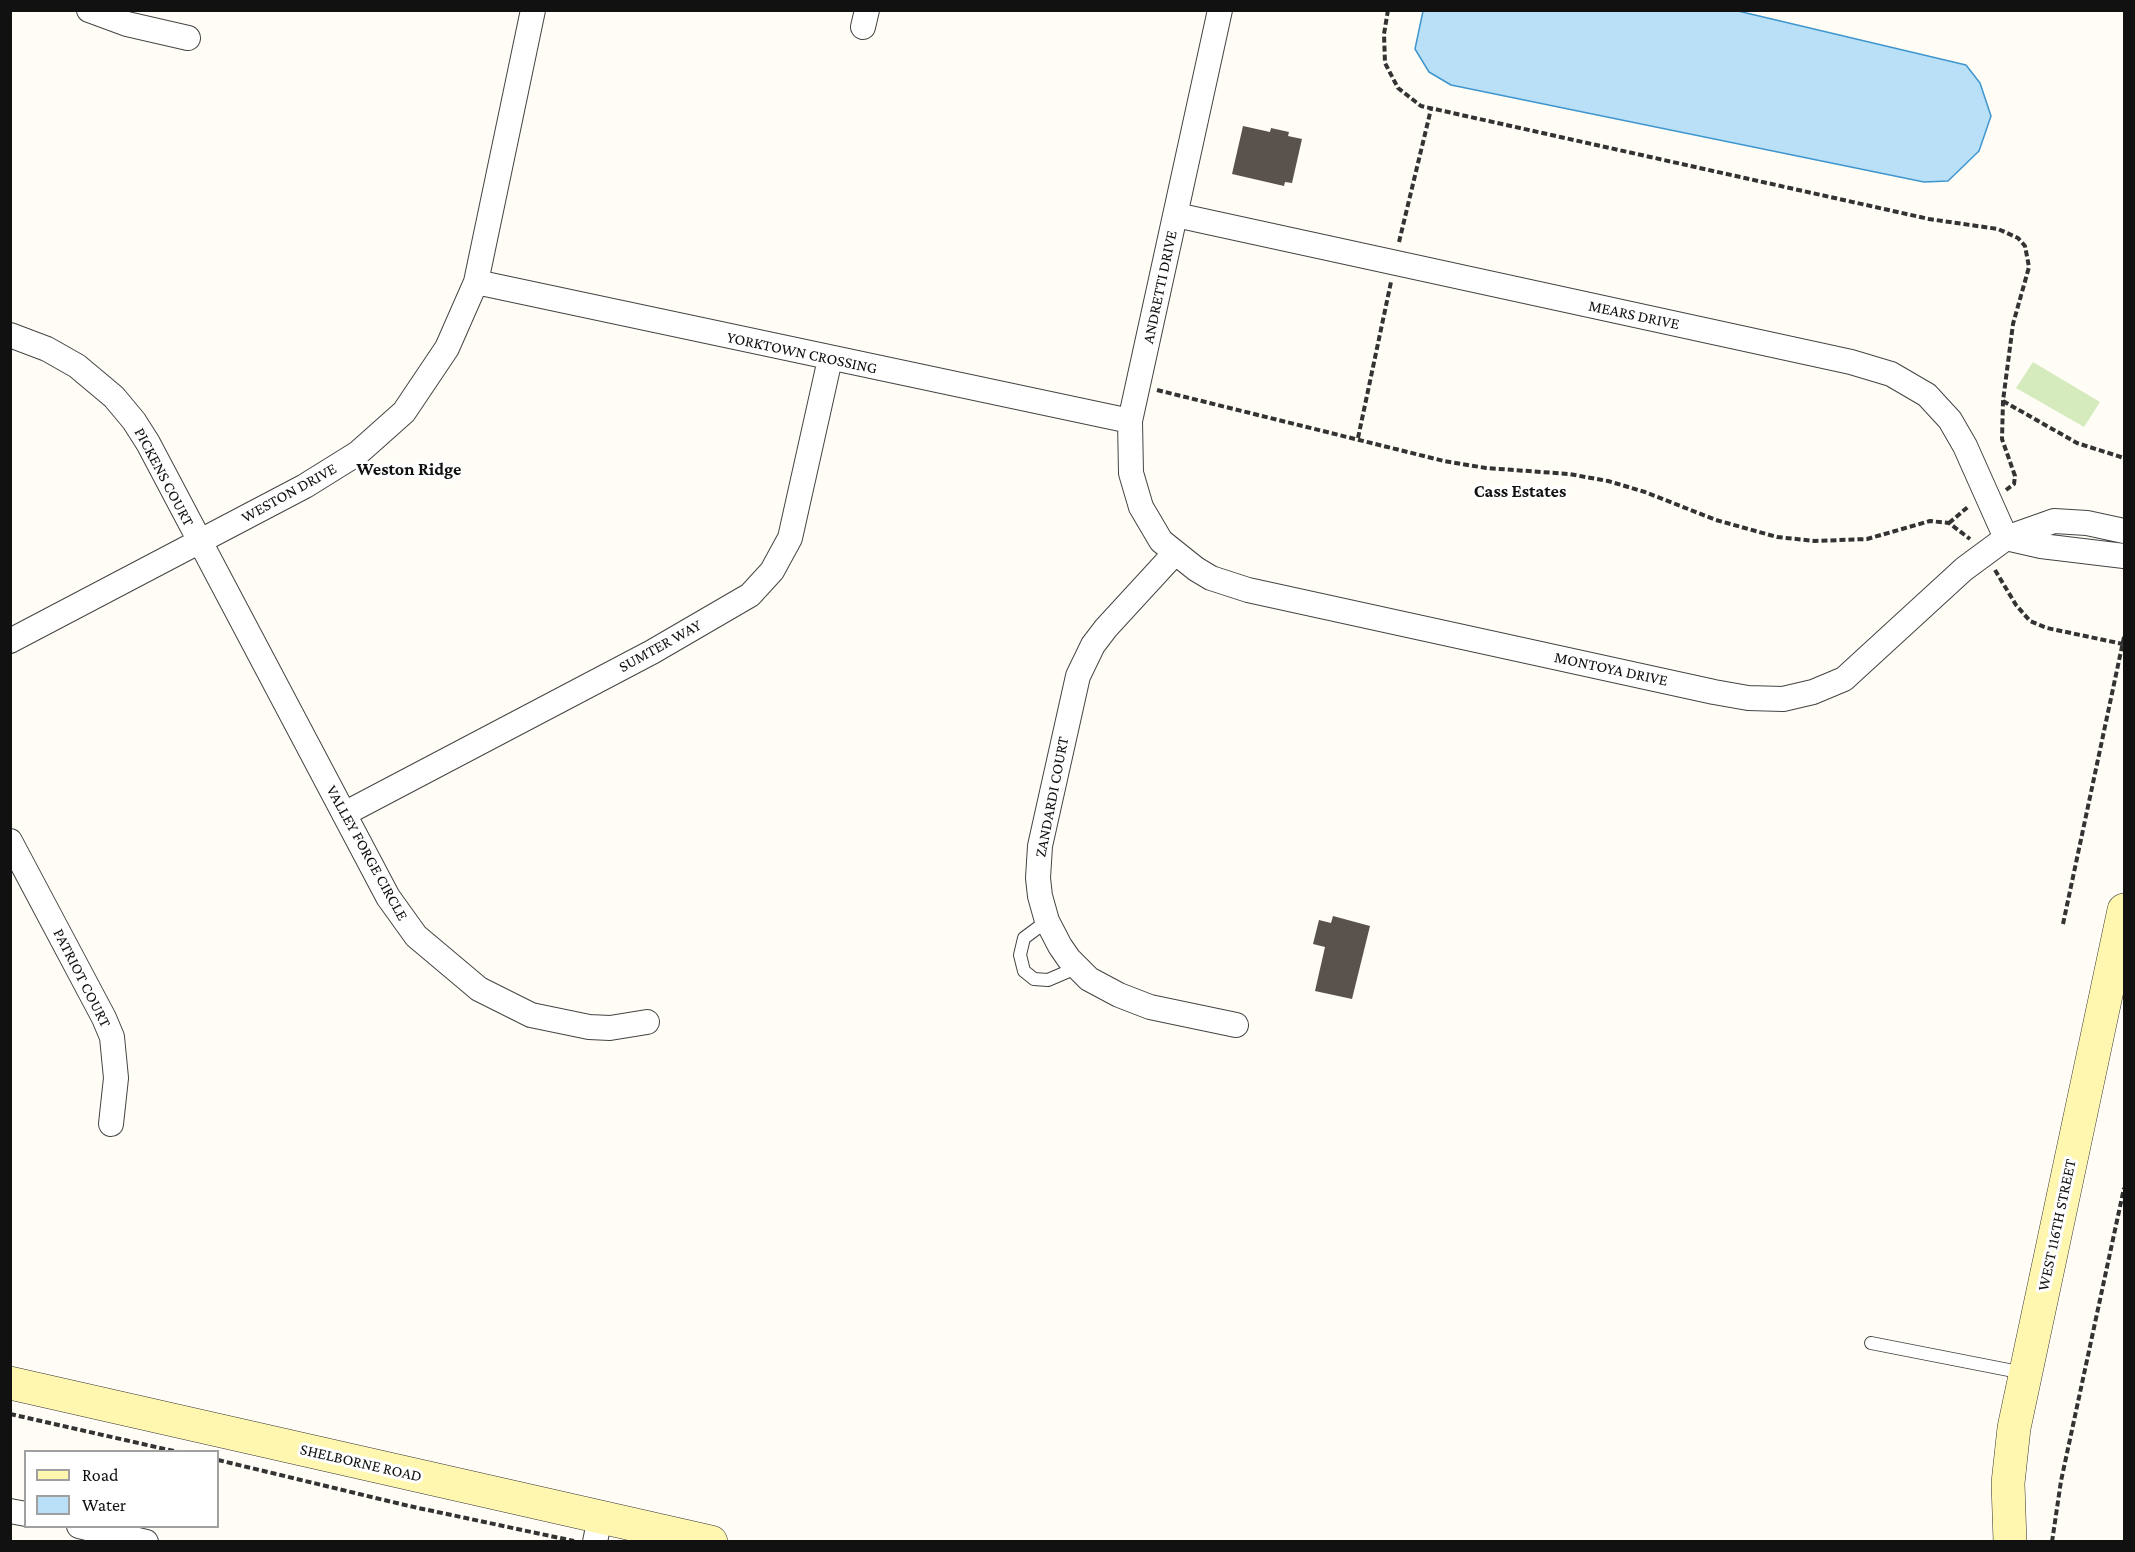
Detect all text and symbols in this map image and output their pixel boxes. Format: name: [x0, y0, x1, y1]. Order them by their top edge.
street label: ANDRETTI DRIVE: [1139, 229, 1181, 345]
street label: MEARS DRIVE: [1587, 296, 1681, 334]
street label: YORKTOWN CROSSING: [725, 328, 879, 378]
street label: PICKENS COURT: [130, 424, 198, 530]
district label: Weston Ridge: [357, 458, 461, 480]
street label: WESTON DRIVE: [238, 459, 340, 527]
district label: Cass Estates: [1474, 480, 1566, 502]
street label: SUMTER WAY: [615, 615, 705, 677]
street label: MONTOYA DRIVE: [1553, 648, 1669, 690]
street label: ZANDARDI COURT: [1031, 735, 1073, 859]
street label: VALLEY FORGE CIRCLE: [322, 782, 412, 924]
street label: PATRIOT COURT: [49, 925, 115, 1031]
street label: WEST 116TH STREET: [2034, 1157, 2080, 1293]
street label: SHELBORNE ROAD: [298, 1440, 424, 1486]
legend: [24, 1450, 219, 1528]
text: Road: [82, 1465, 119, 1485]
text: Water: [82, 1495, 126, 1515]

